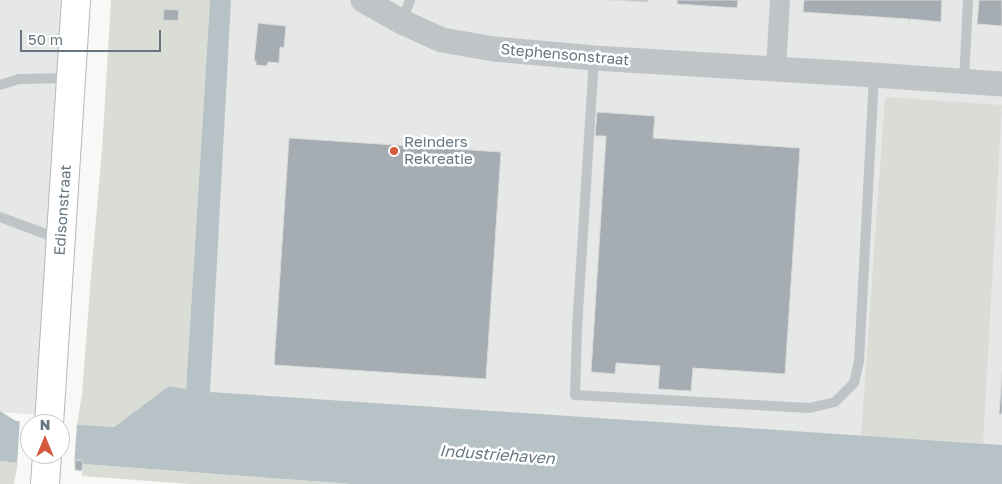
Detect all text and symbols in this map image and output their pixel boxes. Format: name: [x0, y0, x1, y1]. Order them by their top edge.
scale bar: [22, 20, 164, 52]
text: 50 m: [28, 30, 63, 48]
street label: Stephensonstraat: [500, 40, 630, 70]
place label: Reinders Rekreatie: [404, 133, 473, 168]
marker: Reinders Rekreatie: [388, 145, 400, 157]
street label: Edisonstraat: [51, 164, 75, 256]
north arrow: [20, 414, 70, 464]
text: N: [40, 416, 50, 433]
water label: Industriehaven: [439, 441, 555, 469]

